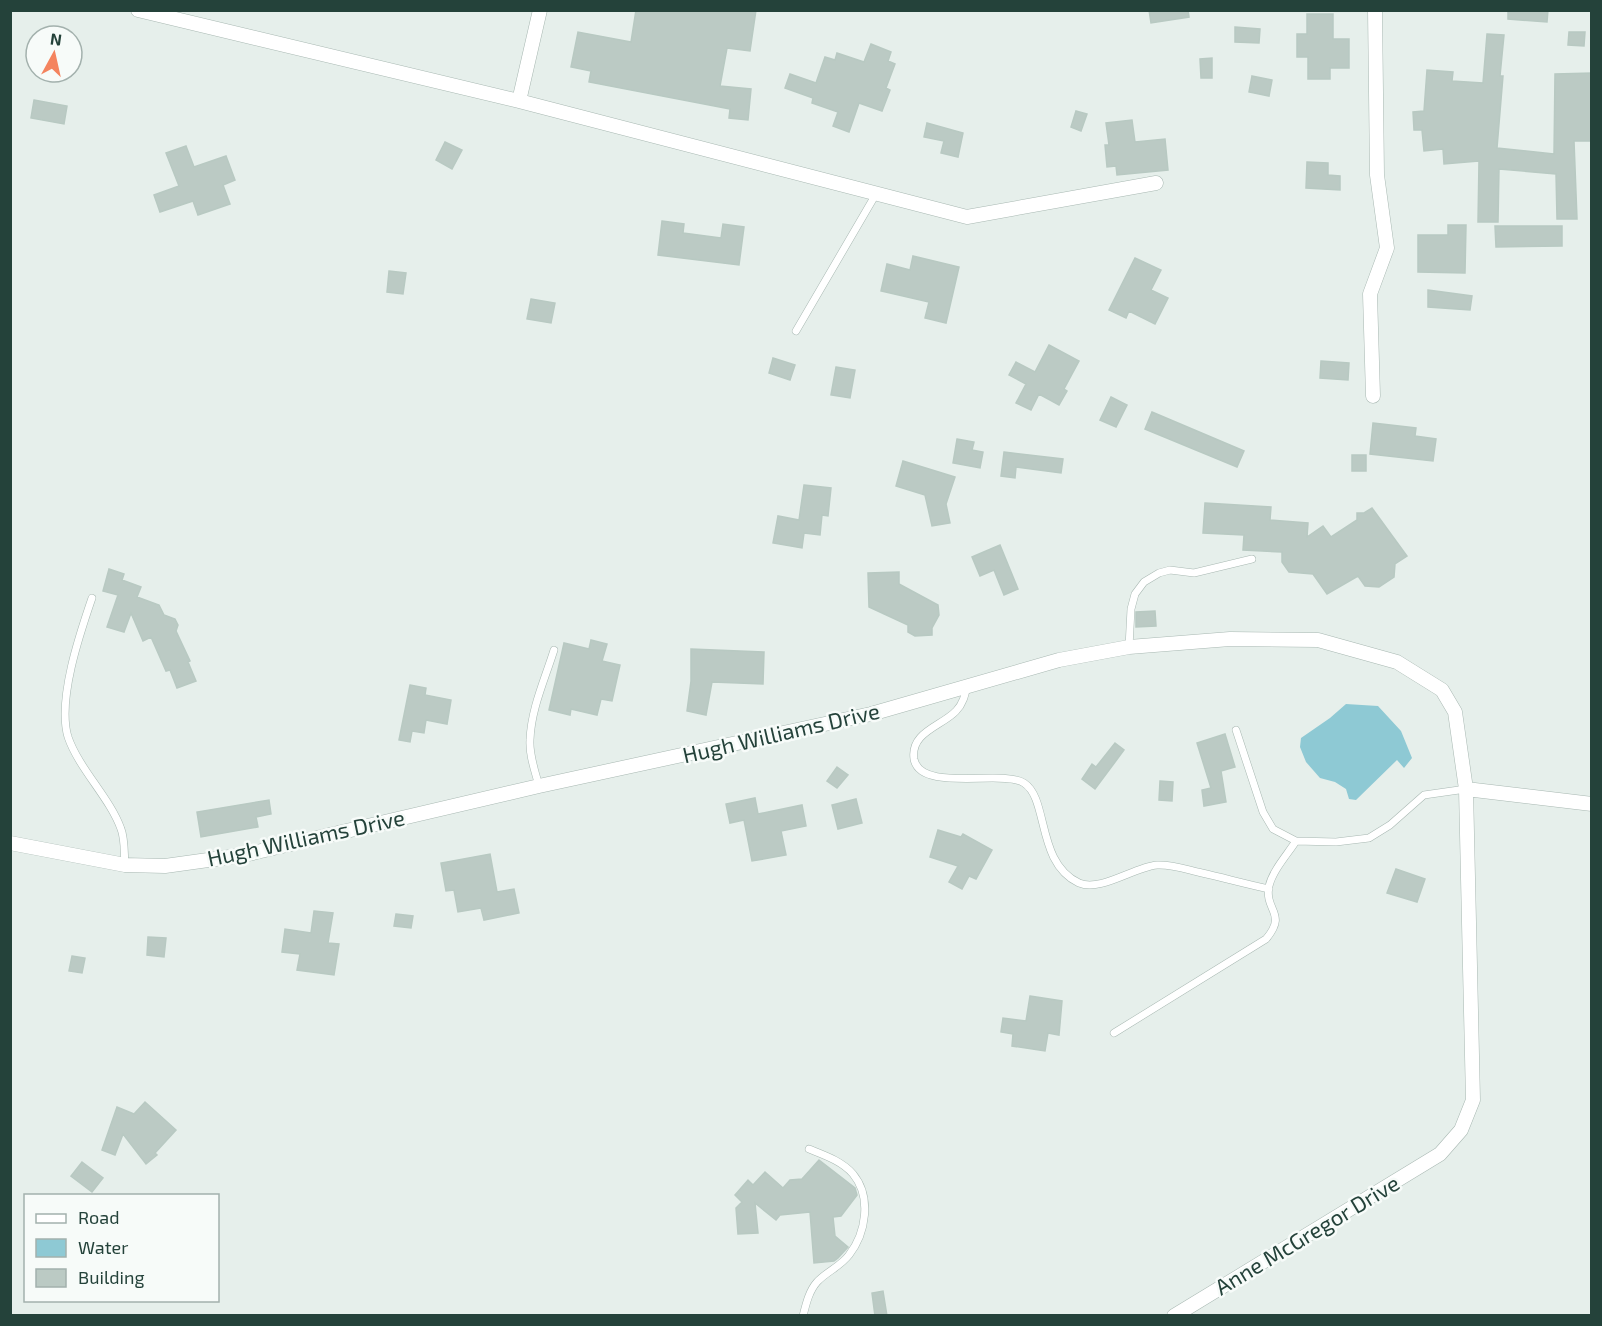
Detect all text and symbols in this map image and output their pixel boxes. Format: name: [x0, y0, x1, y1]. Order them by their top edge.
north arrow: [24, 24, 84, 84]
text: N: [49, 28, 63, 49]
street label: Hugh Williams Drive: [680, 697, 882, 767]
street label: Hugh Williams Drive: [205, 803, 407, 871]
street label: Anne McGregor Drive: [1210, 1169, 1403, 1299]
legend: [24, 1194, 219, 1302]
text: Road: [78, 1206, 119, 1228]
text: Water: [78, 1236, 128, 1258]
text: Building: [78, 1266, 145, 1288]

